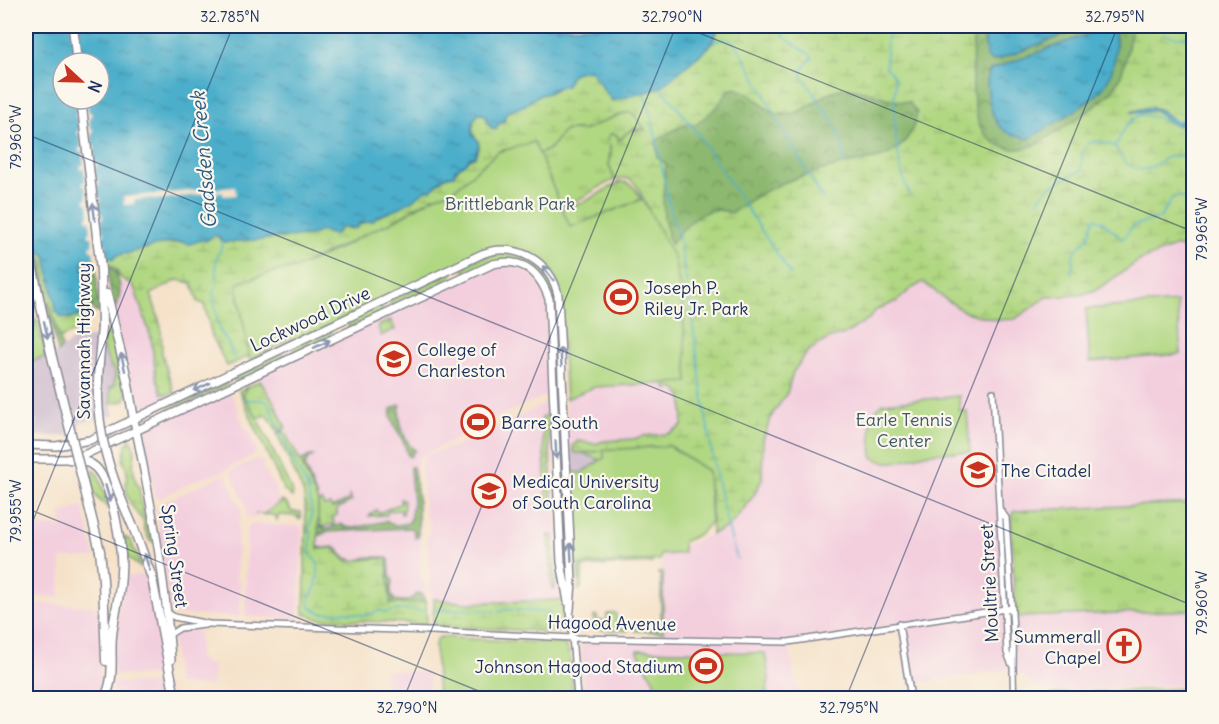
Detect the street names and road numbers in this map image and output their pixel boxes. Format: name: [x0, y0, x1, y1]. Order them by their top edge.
street label: Savannah Highway: [72, 263, 95, 419]
street label: Lockwood Drive: [246, 281, 374, 357]
street label: Spring Street: [156, 503, 194, 609]
street label: Moultrie Street: [974, 523, 1004, 643]
street label: Hagood Avenue: [548, 610, 676, 636]

